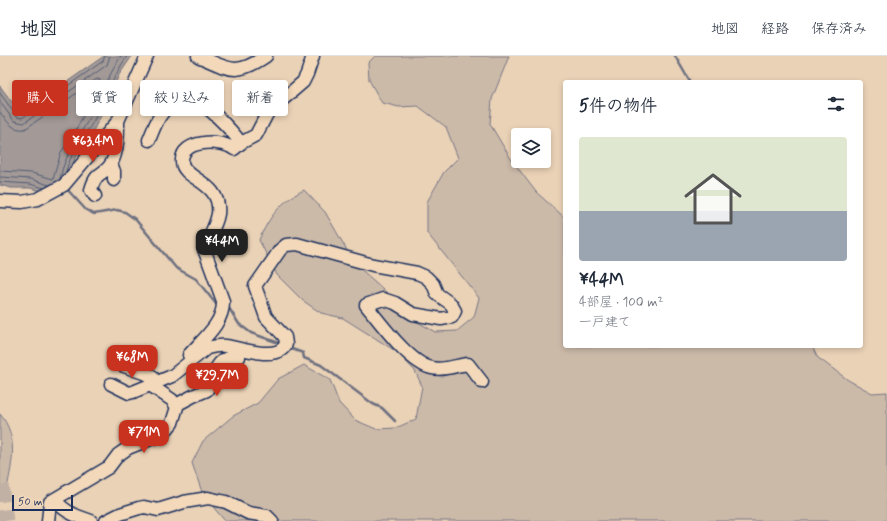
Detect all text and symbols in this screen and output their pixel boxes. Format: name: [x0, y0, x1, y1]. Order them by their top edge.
text: 地図: [20, 17, 58, 42]
text: 地図: [711, 20, 739, 38]
text: 経路: [761, 20, 789, 38]
text: 保存済み: [811, 20, 867, 38]
chip: 購入: [12, 80, 68, 116]
chip: 賃貸: [76, 80, 132, 116]
chip: 絞り込み: [140, 80, 224, 116]
chip: 新着: [232, 80, 288, 116]
icon: filters: [825, 93, 847, 115]
text: 5件の物件: [579, 95, 657, 117]
map controls: [511, 128, 551, 168]
button: layers: [511, 128, 551, 168]
pin: ¥63.4M: [60, 129, 126, 163]
text: ¥63.4M: [72, 133, 114, 150]
icon: home: [677, 163, 749, 235]
pin: ¥44M: [198, 229, 246, 263]
text: ¥44M: [205, 233, 239, 250]
text: ¥44M: [579, 269, 624, 291]
text: 4部屋 · 100 m²: [579, 294, 663, 311]
text: 一戸建て: [579, 314, 631, 331]
pin: ¥68M: [108, 345, 156, 379]
text: ¥68M: [116, 349, 148, 366]
pin: ¥29.7M: [184, 363, 250, 397]
text: ¥29.7M: [195, 367, 239, 384]
pin: ¥71M: [120, 420, 168, 454]
text: ¥71M: [128, 424, 160, 441]
scale bar: [12, 493, 73, 512]
text: 50 m: [18, 495, 43, 509]

